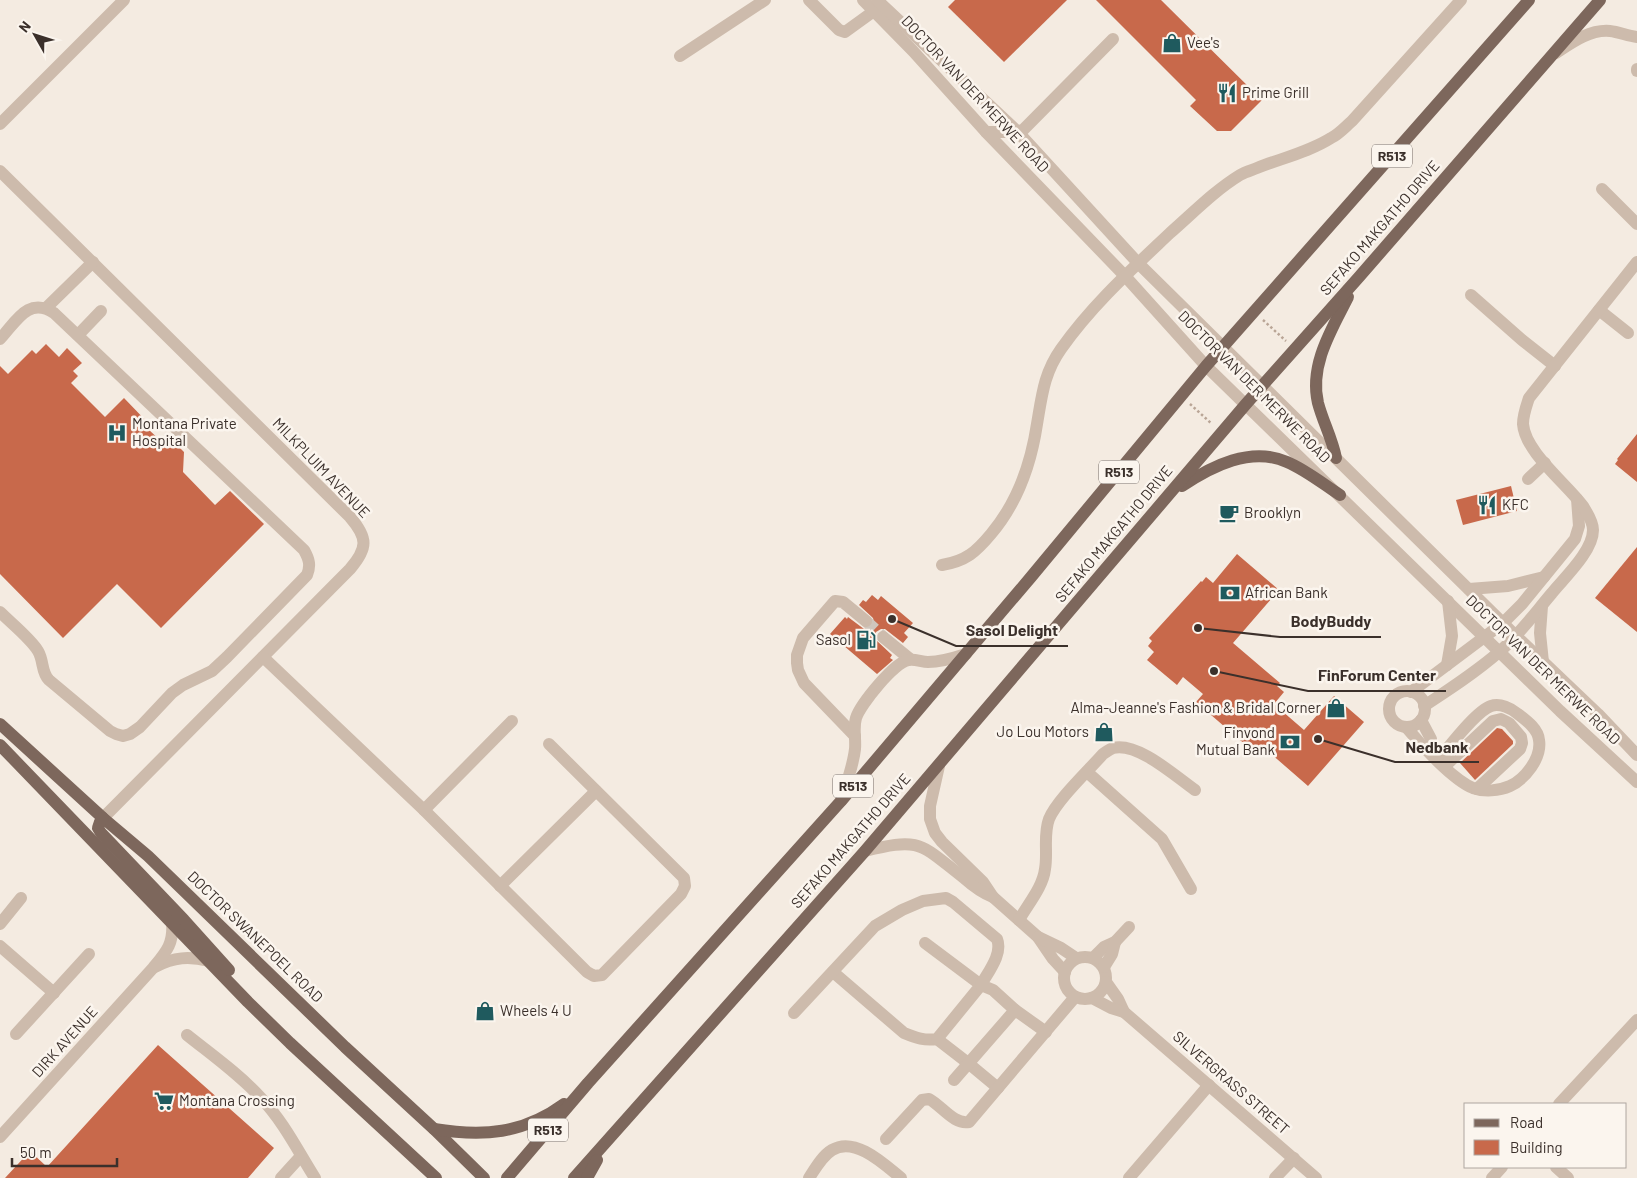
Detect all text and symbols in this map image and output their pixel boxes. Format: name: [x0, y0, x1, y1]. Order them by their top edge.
north arrow: [10, 10, 60, 60]
street label: DOCTOR VAN DER MERWE ROAD: [898, 11, 1053, 175]
text: N: [15, 18, 34, 35]
shop icon: Vee's: [1161, 32, 1183, 54]
place label: Vee's: [1187, 33, 1220, 51]
restaurant icon: Prime Grill: [1216, 82, 1238, 104]
place label: Prime Grill: [1242, 83, 1309, 101]
road number: R513: [1372, 144, 1412, 168]
street label: SEFAKO MAKGATHO DRIVE: [1316, 156, 1443, 298]
street label: DOCTOR VAN DER MERWE ROAD: [1175, 306, 1335, 466]
place label: Montana Private Hospital: [132, 414, 237, 449]
street label: MILKPLUIM AVENUE: [269, 414, 374, 521]
hospital icon: Montana Private Hospital: [106, 422, 128, 444]
street label: SEFAKO MAKGATHO DRIVE: [1051, 461, 1176, 605]
road number: R513: [1099, 461, 1139, 484]
restaurant icon: KFC: [1476, 494, 1498, 516]
place label: KFC: [1502, 495, 1529, 513]
cafe icon: Brooklyn: [1218, 502, 1240, 524]
place label: Brooklyn: [1244, 503, 1301, 521]
bank icon: African Bank: [1219, 582, 1241, 604]
place label: African Bank: [1245, 583, 1328, 601]
street label: DOCTOR VAN DER MERWE ROAD: [1463, 591, 1625, 748]
callout: BodyBuddy: [1280, 606, 1381, 637]
text: BodyBuddy: [1291, 611, 1371, 630]
callout: Sasol Delight: [956, 615, 1068, 646]
text: Sasol Delight: [966, 620, 1058, 639]
fuel station icon: Sasol: [855, 629, 877, 651]
place label: Sasol: [816, 630, 851, 648]
callout: FinForum Center: [1308, 660, 1446, 691]
text: FinForum Center: [1318, 665, 1436, 684]
shop icon: Alma-Jeanne's Fashion & Bridal Corner: [1325, 697, 1347, 719]
place label: Alma-Jeanne's Fashion & Bridal Corner: [1071, 698, 1322, 716]
shop icon: Jo Lou Motors: [1093, 721, 1115, 743]
place label: Jo Lou Motors: [997, 722, 1089, 740]
place label: Finvond Mutual Bank: [1196, 723, 1275, 758]
bank icon: Finvond Mutual Bank: [1279, 731, 1301, 753]
callout: Nedbank: [1395, 731, 1479, 762]
text: Nedbank: [1405, 737, 1469, 756]
street label: SEFAKO MAKGATHO DRIVE: [787, 769, 914, 911]
road number: R513: [833, 774, 873, 798]
street label: DOCTOR SWANEPOEL ROAD: [184, 867, 327, 1006]
shop icon: Wheels 4 U: [474, 1000, 496, 1022]
place label: Wheels 4 U: [500, 1001, 572, 1019]
street label: DIRK AVENUE: [28, 1002, 101, 1081]
street label: SILVERGRASS STREET: [1170, 1027, 1294, 1138]
supermarket icon: Montana Crossing: [153, 1090, 175, 1112]
place label: Montana Crossing: [179, 1091, 295, 1109]
legend: [1464, 1103, 1627, 1168]
text: Road: [1510, 1113, 1543, 1131]
road number: R513: [528, 1118, 568, 1142]
scale bar: [12, 1136, 118, 1168]
text: Building: [1510, 1138, 1563, 1156]
text: 50 m: [20, 1143, 52, 1161]

